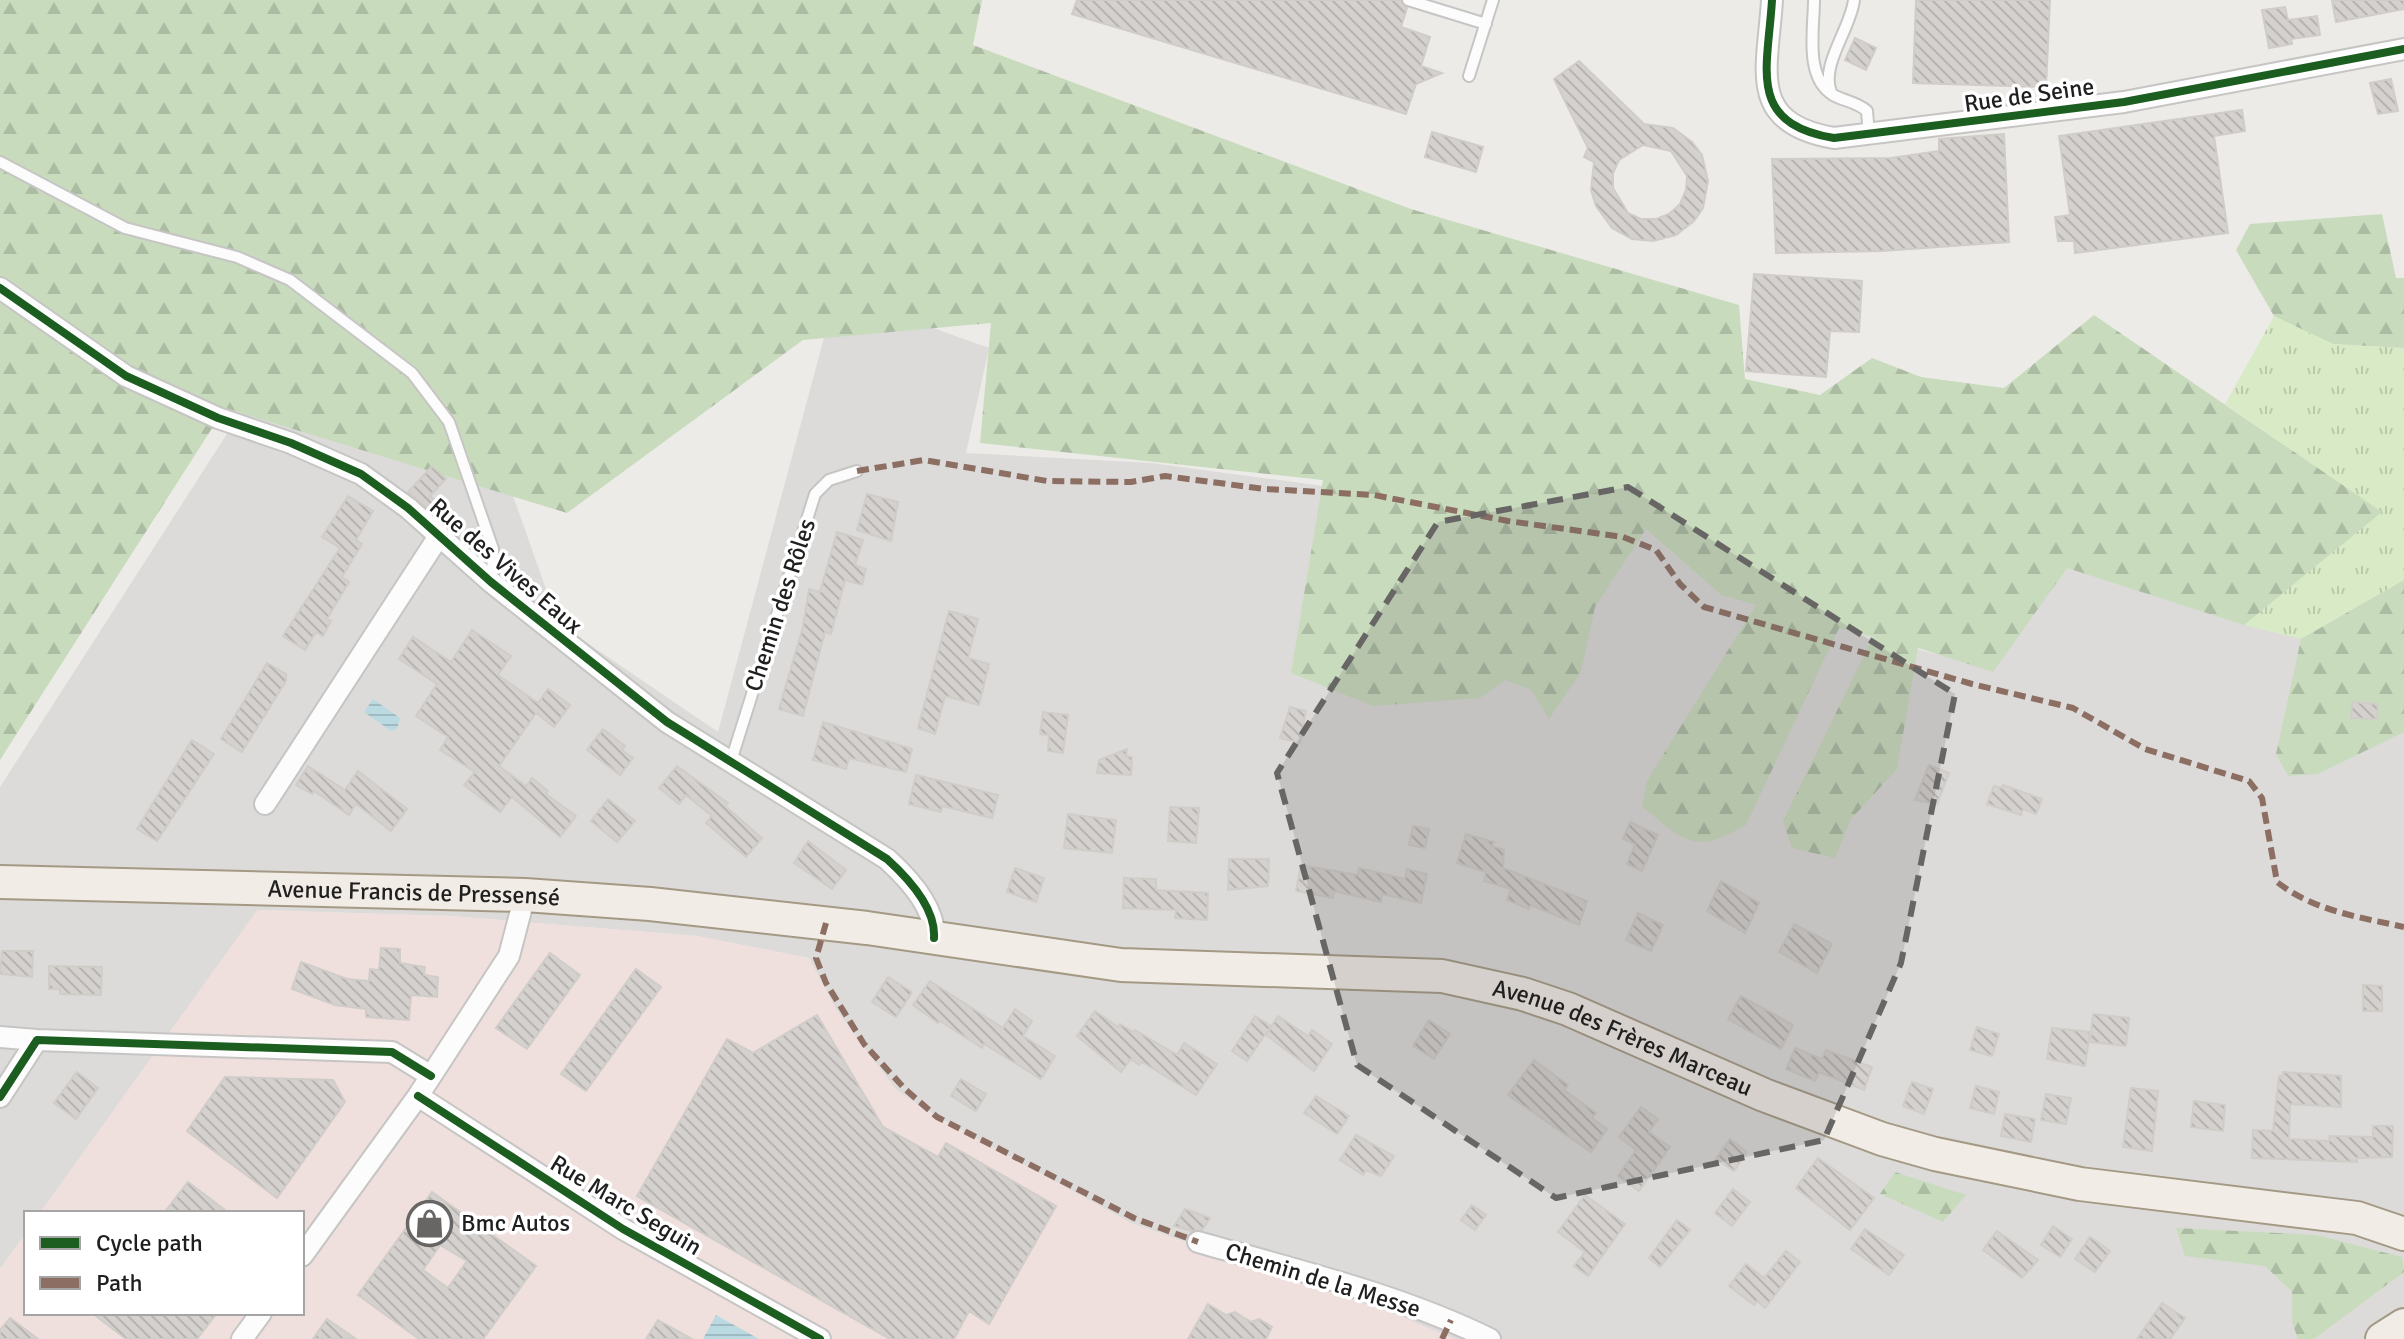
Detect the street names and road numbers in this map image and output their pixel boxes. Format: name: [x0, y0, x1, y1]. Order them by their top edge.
street label: Rue de Seine: [1962, 71, 2096, 119]
street label: Rue des Vives Eaux: [423, 491, 589, 641]
street label: Chemin des Rôles: [738, 515, 822, 695]
street label: Avenue Francis de Pressensé: [267, 874, 561, 912]
street label: Avenue des Frères Marceau: [1490, 973, 1757, 1103]
street label: Rue Marc Seguin: [545, 1148, 707, 1262]
street label: Chemin de la Messe: [1222, 1236, 1424, 1324]

